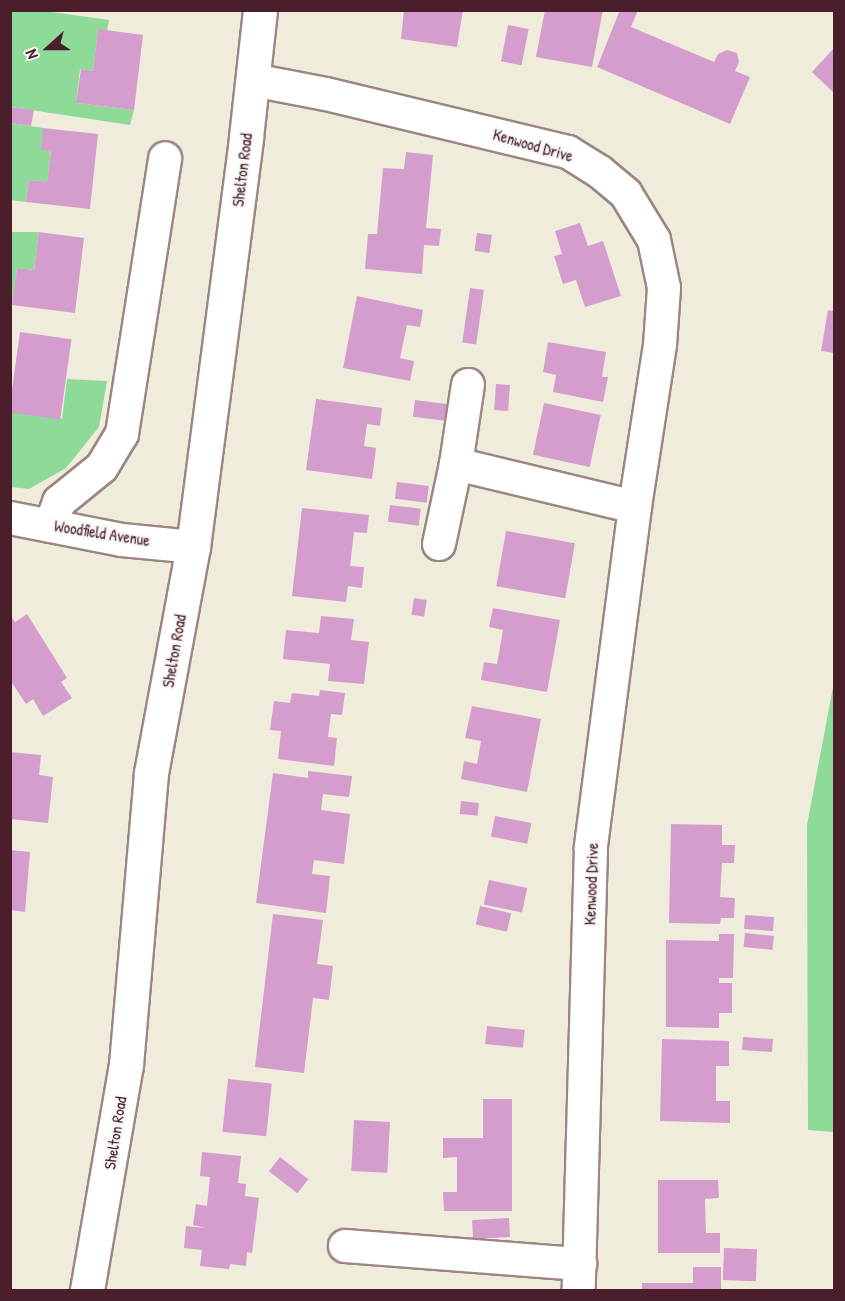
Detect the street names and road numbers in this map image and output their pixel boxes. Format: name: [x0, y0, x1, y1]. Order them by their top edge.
street label: Kenwood Drive: [491, 124, 575, 166]
street label: Shelton Road: [228, 132, 256, 208]
street label: Woodfield Avenue: [53, 516, 151, 550]
street label: Shelton Road: [158, 613, 190, 689]
street label: Kenwood Drive: [580, 843, 602, 925]
street label: Shelton Road: [100, 1095, 130, 1171]

